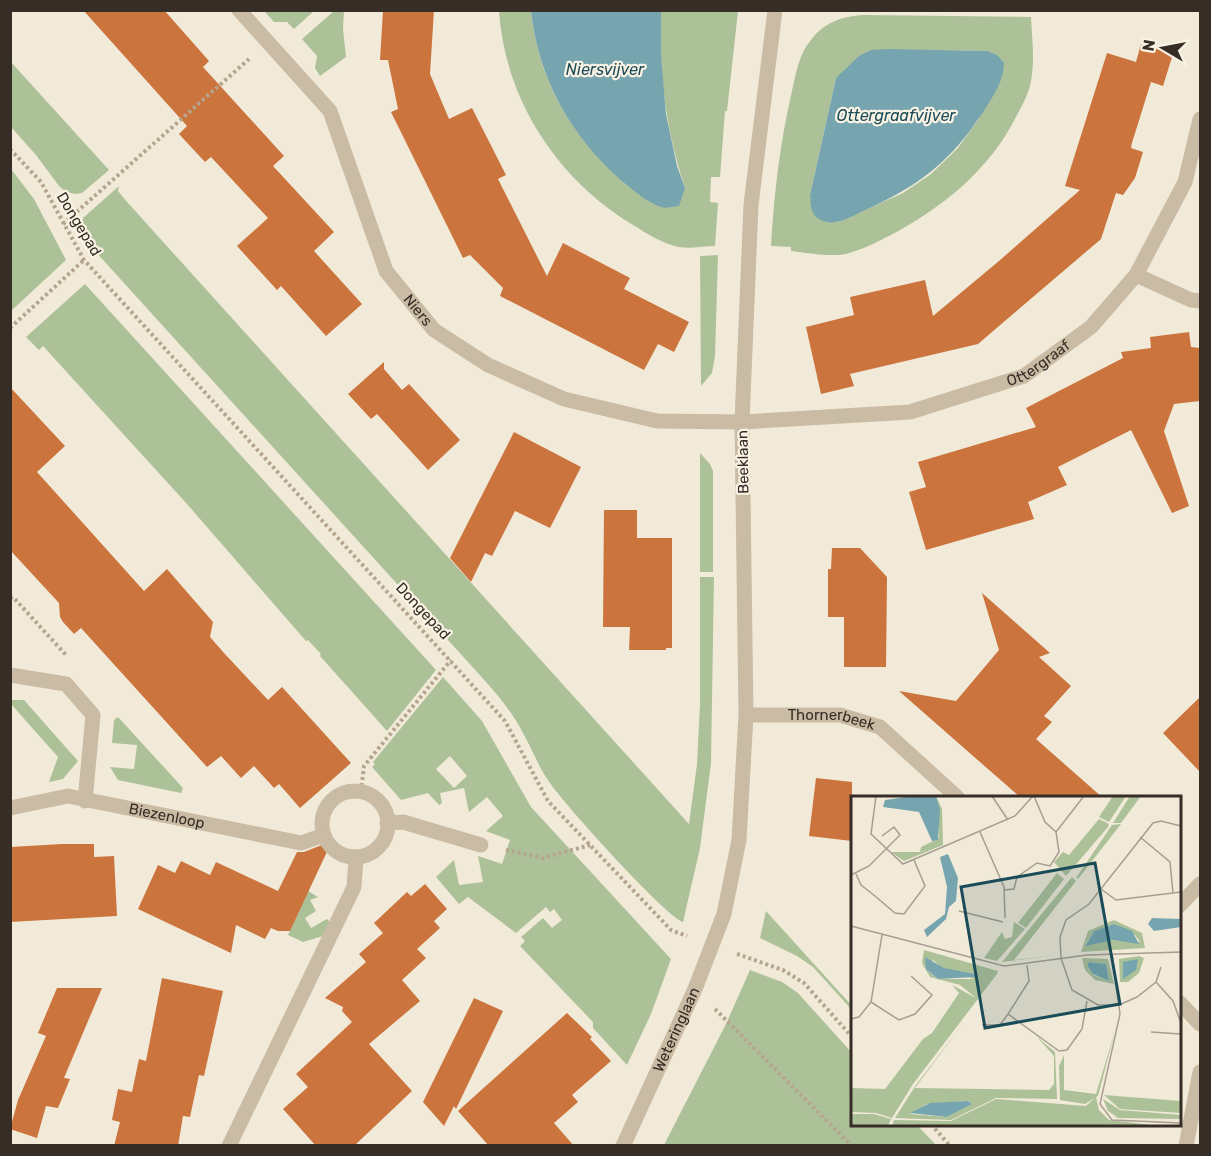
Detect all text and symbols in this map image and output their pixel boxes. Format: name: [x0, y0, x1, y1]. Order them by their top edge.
north arrow: [1133, 18, 1193, 78]
text: N: [1138, 38, 1159, 53]
water label: Niersvijver: [566, 60, 645, 79]
water label: Ottergraafvijver: [837, 106, 956, 125]
street label: Dongepad: [53, 189, 105, 259]
street label: Niers: [400, 291, 436, 330]
street label: Ottergraaf: [1004, 336, 1074, 390]
street label: Beeklaan: [733, 430, 753, 494]
street label: Dongepad: [392, 579, 454, 643]
street label: Thornerbeek: [788, 706, 878, 734]
inset map: [851, 796, 1181, 1126]
street label: Biezenloop: [127, 799, 206, 832]
street label: Weteringlaan: [649, 985, 704, 1075]

